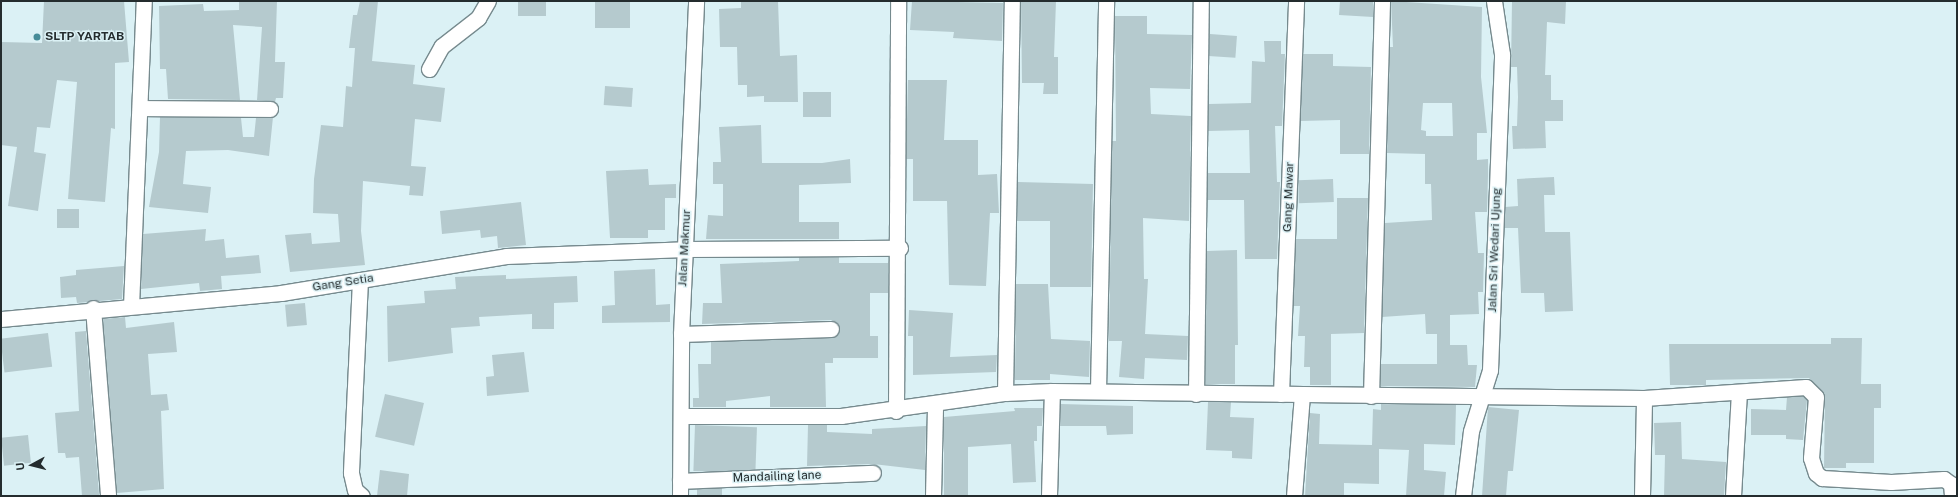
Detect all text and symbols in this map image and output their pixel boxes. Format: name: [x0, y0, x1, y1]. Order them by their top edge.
place label: SLTP YARTAB: [45, 30, 124, 44]
marker: SLTP YARTAB: [32, 32, 42, 42]
street label: Gang Mawar: [1281, 162, 1297, 232]
street label: Jalan Sri Wedari Ujung: [1486, 187, 1504, 313]
street label: Jalan Makmur: [676, 209, 694, 287]
street label: Gang Setia: [311, 271, 375, 295]
north arrow: [12, 445, 52, 485]
text: U: [14, 462, 27, 471]
street label: Mandailing lane: [732, 468, 822, 486]

